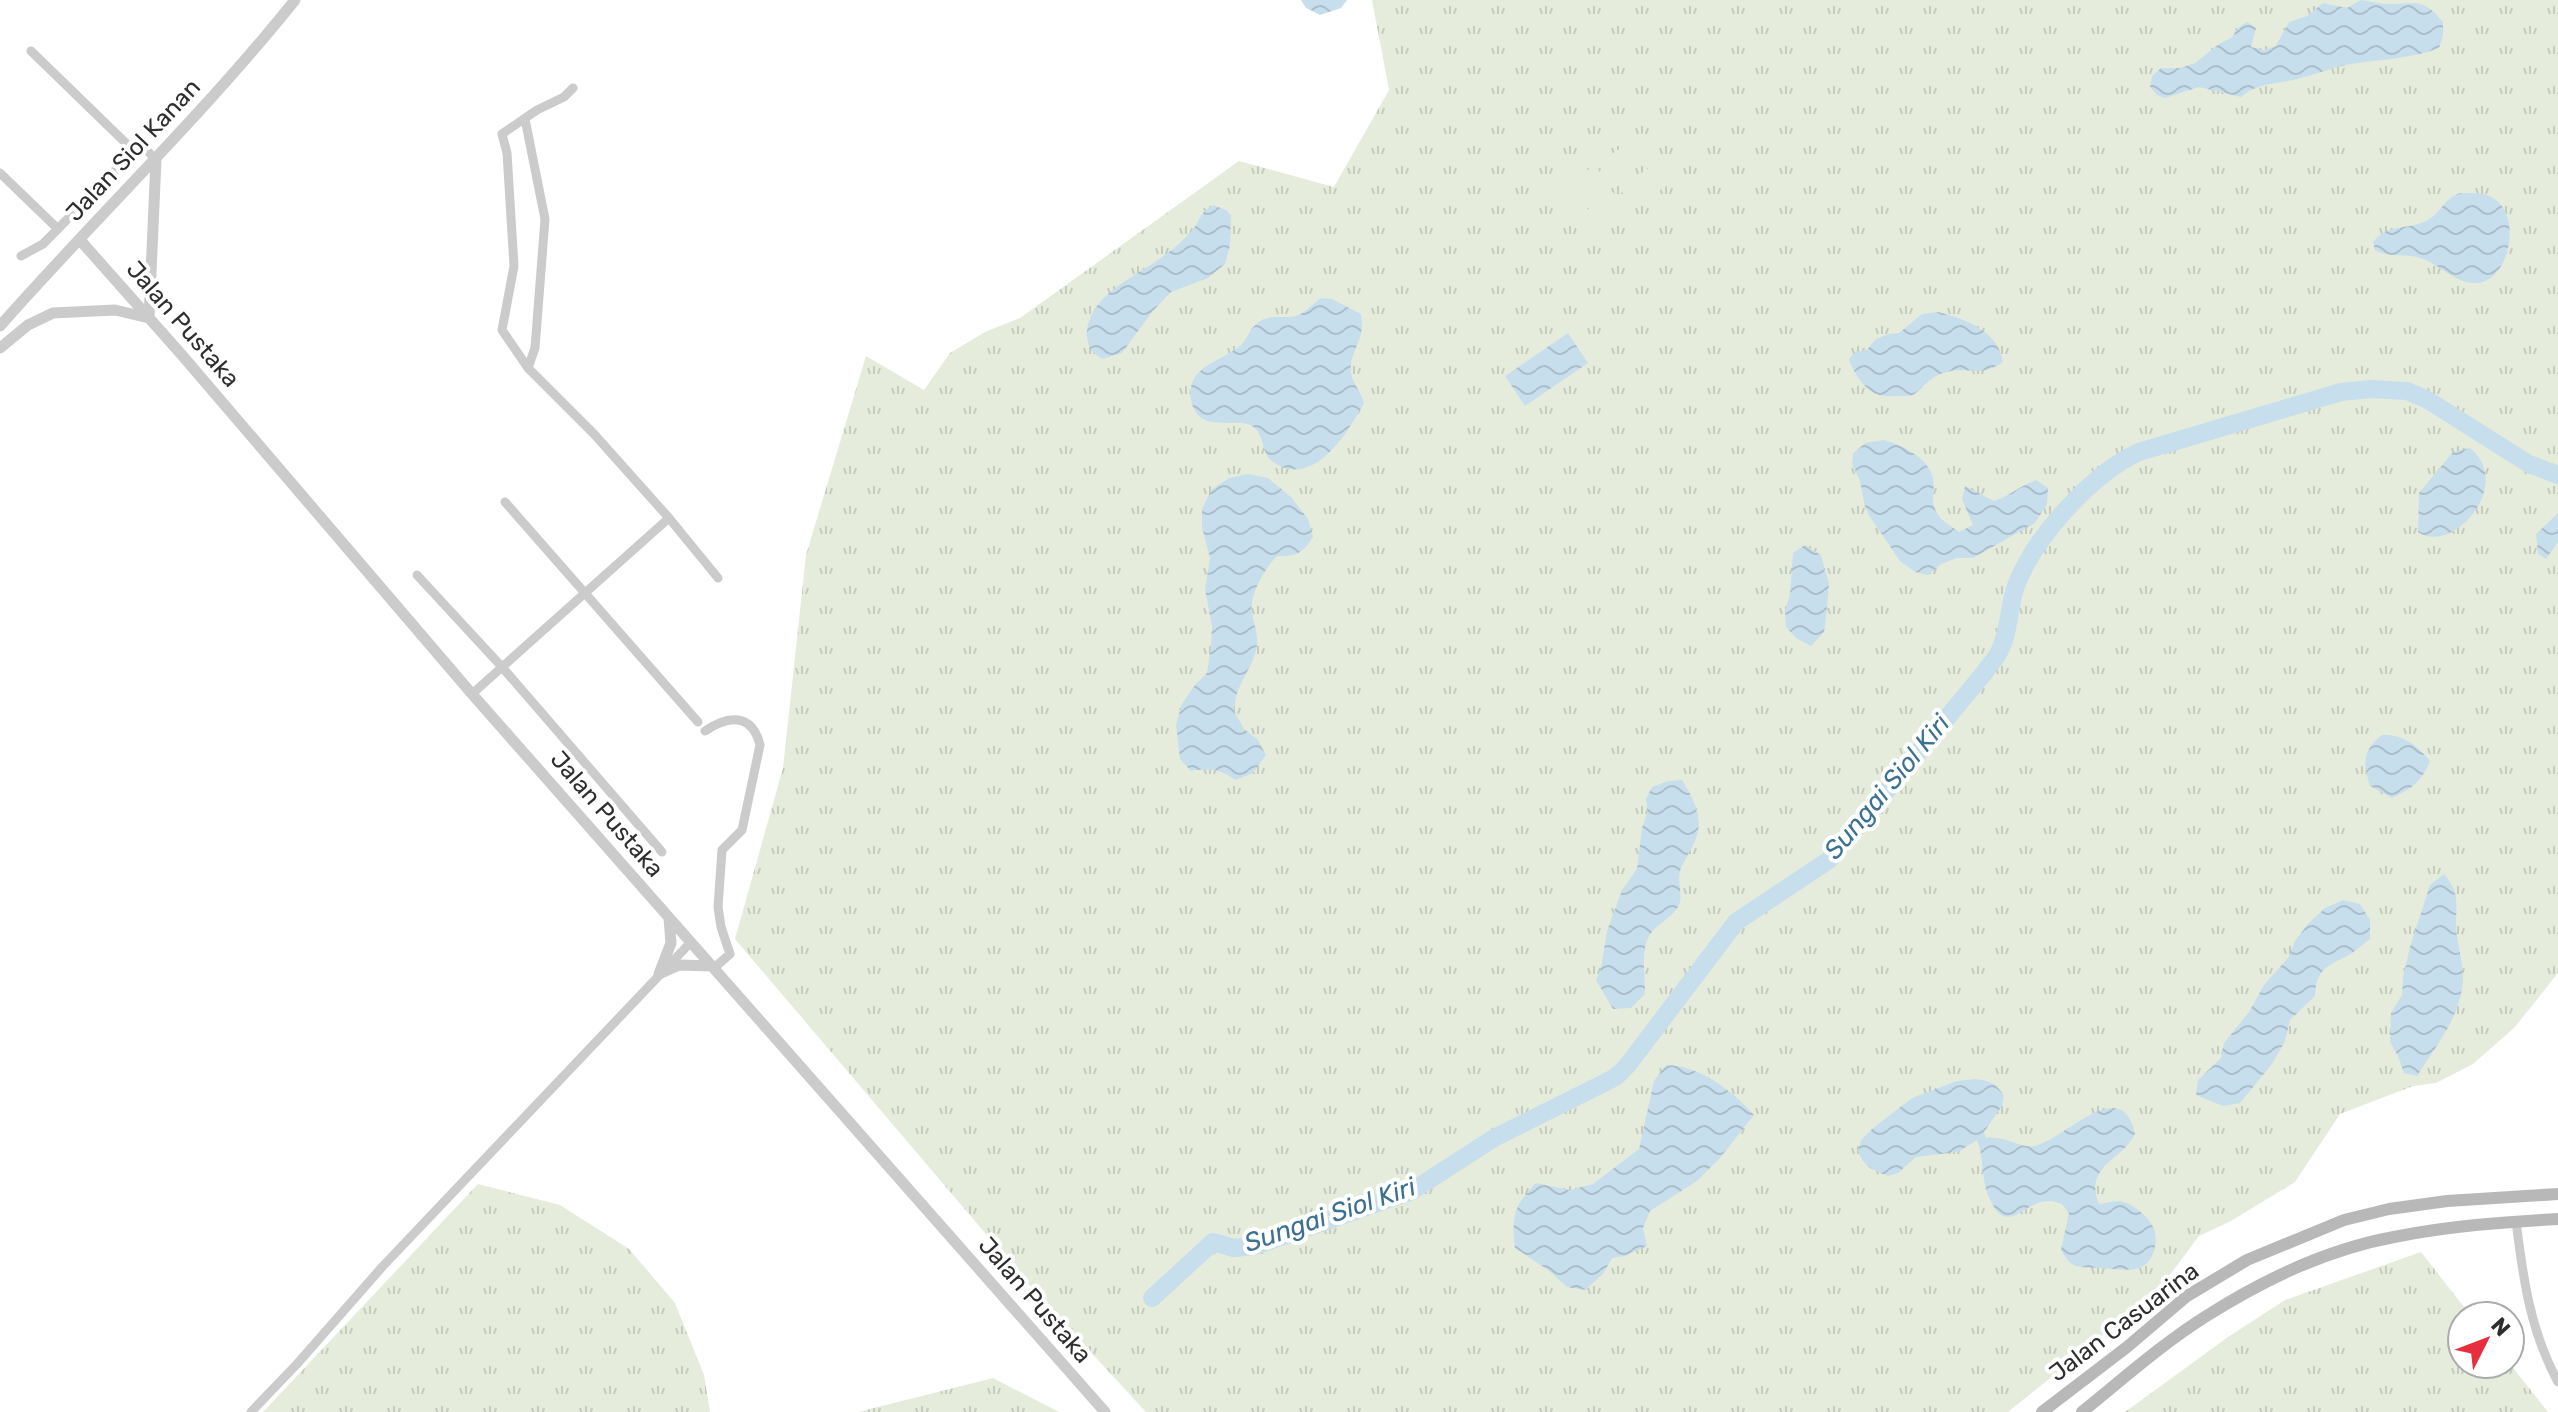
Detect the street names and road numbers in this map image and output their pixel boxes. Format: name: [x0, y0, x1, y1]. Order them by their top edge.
street label: Jalan Siol Kanan: [60, 73, 206, 227]
street label: Jalan Pustaka: [121, 255, 245, 393]
street label: Jalan Pustaka: [545, 745, 669, 883]
street label: Jalan Pustaka: [973, 1231, 1097, 1369]
street label: Jalan Casuarina: [2044, 1257, 2204, 1387]

